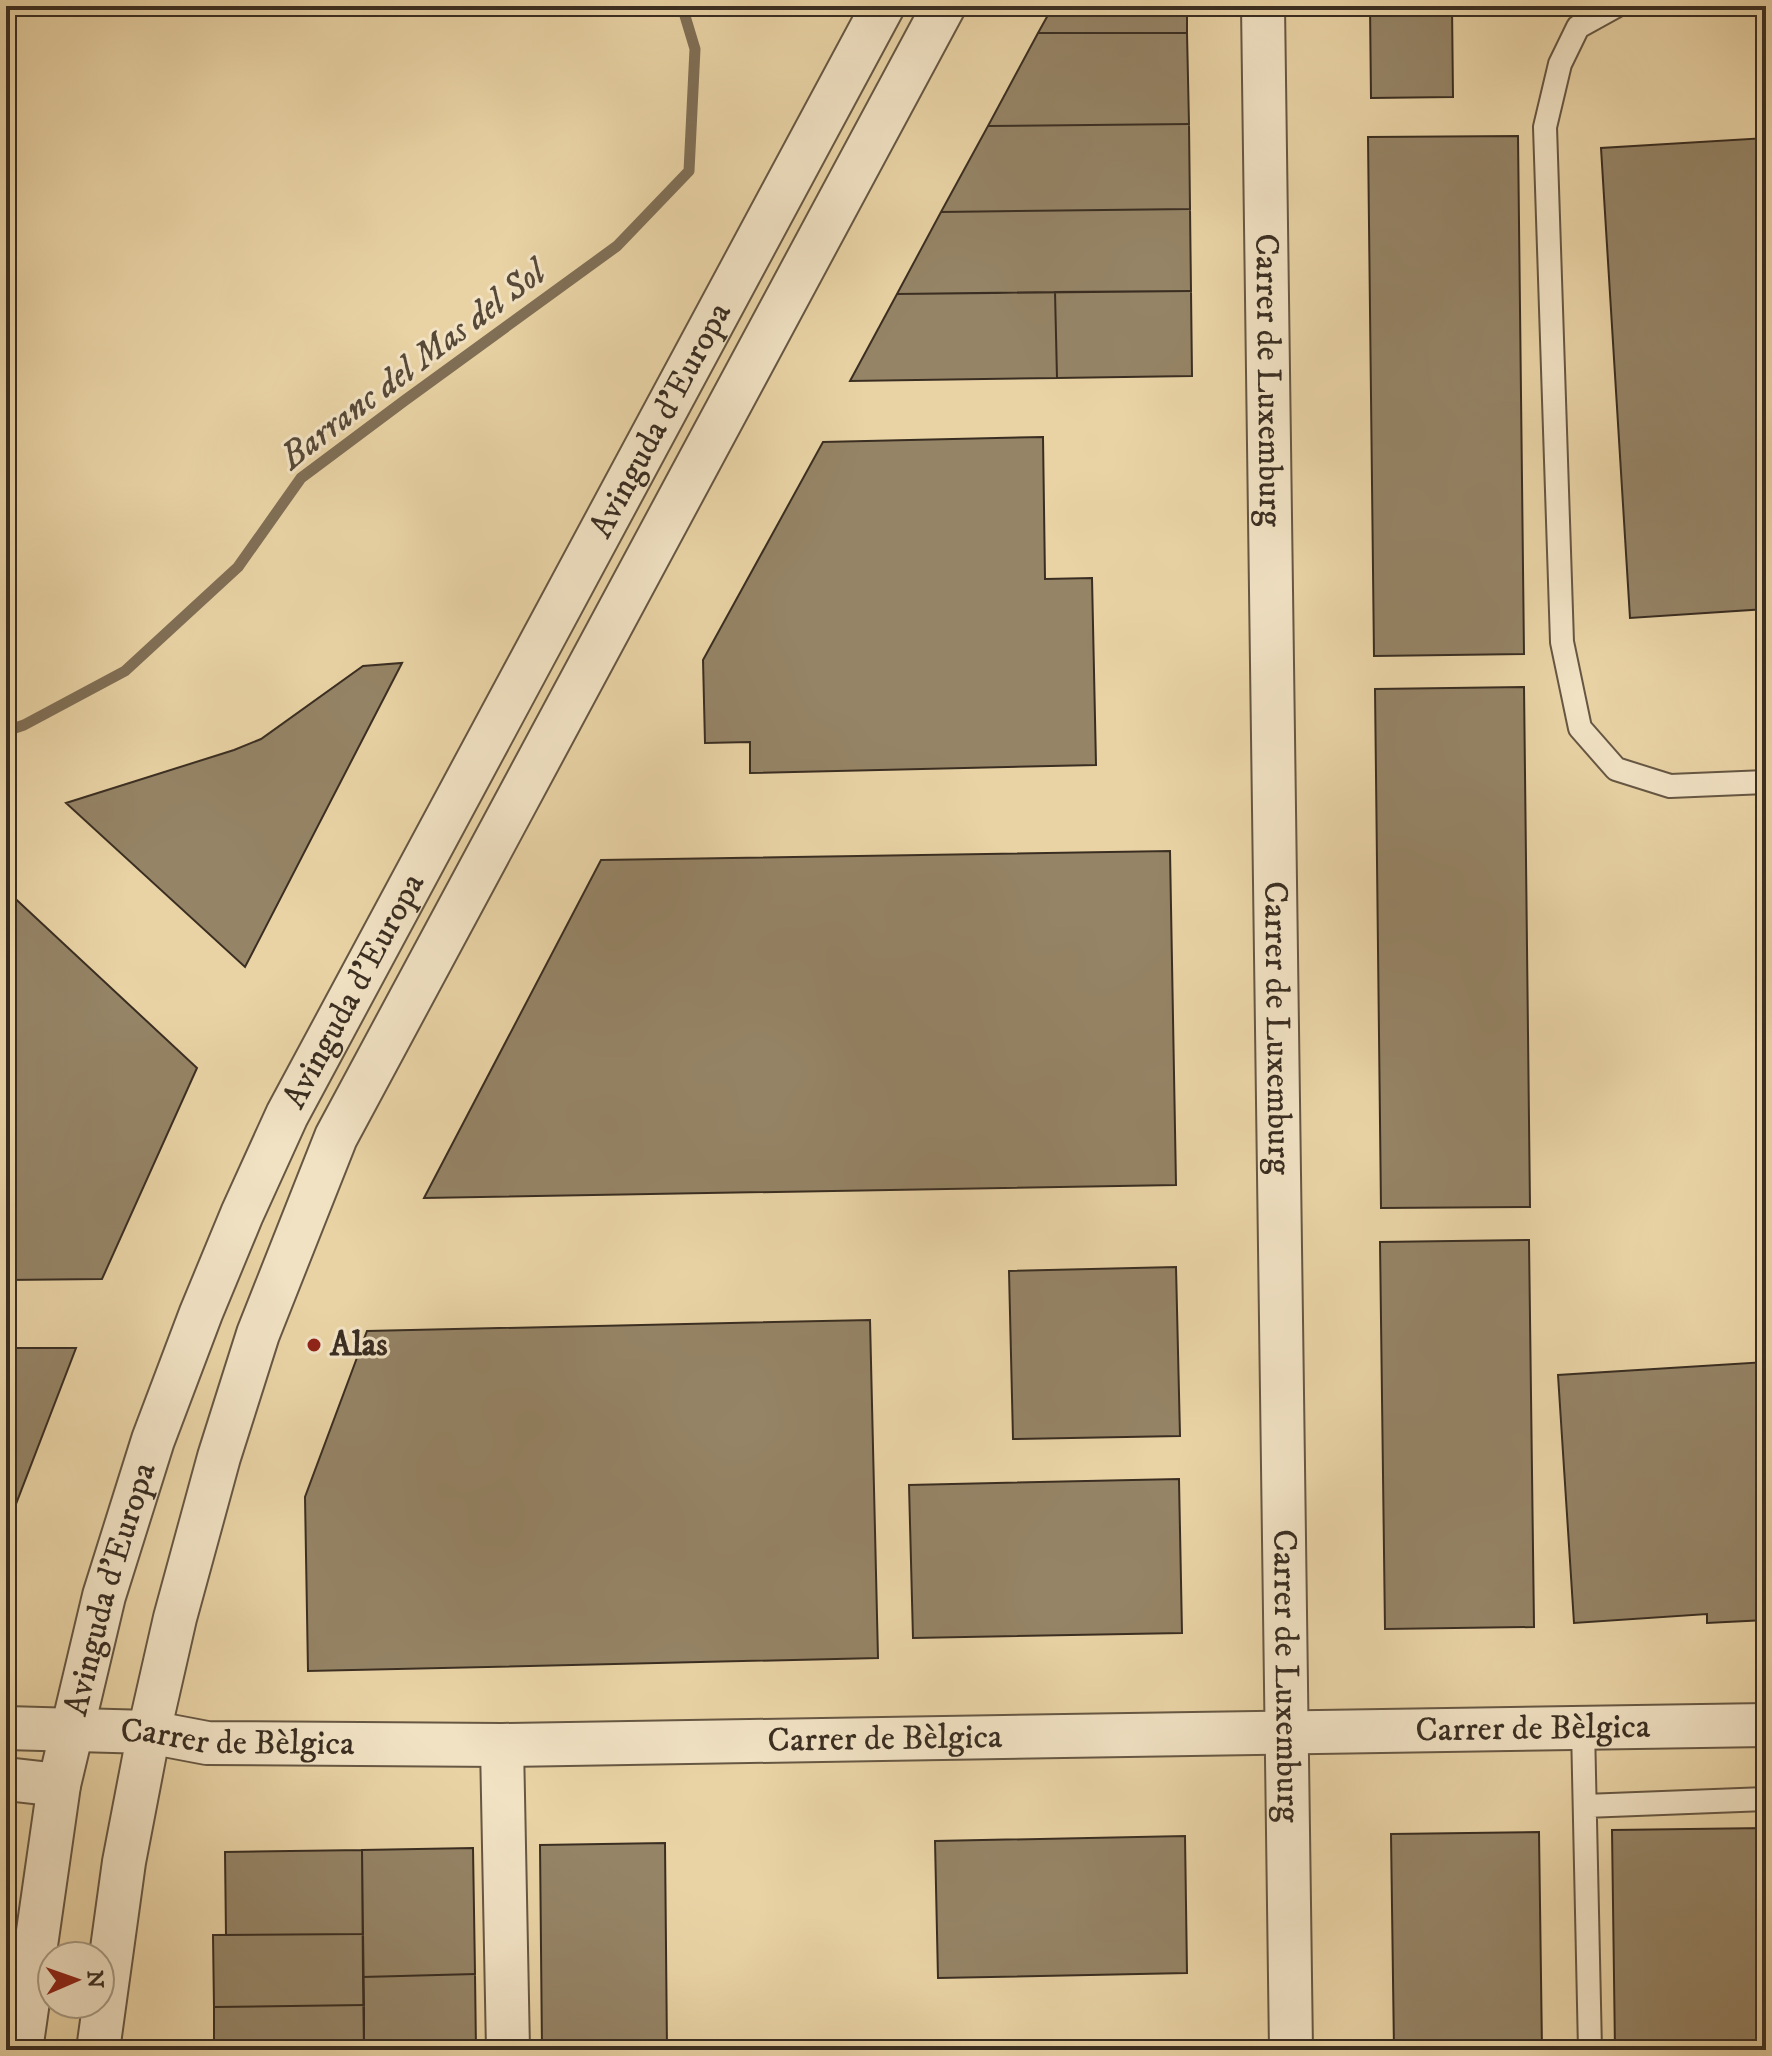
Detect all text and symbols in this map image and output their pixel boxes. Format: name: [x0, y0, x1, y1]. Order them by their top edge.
street label: Carrer de Luxemburg: [1245, 233, 1291, 527]
water label: Barranc del Mas del Sol: [270, 248, 558, 481]
street label: Avinguda d'Europa: [580, 295, 741, 545]
street label: Avinguda d'Europa: [273, 866, 434, 1116]
street label: Carrer de Luxemburg: [1254, 881, 1300, 1175]
place label: Alas: [329, 1324, 388, 1366]
marker: Alas: [305, 1336, 323, 1354]
street label: Avinguda d'Europa: [55, 1457, 166, 1720]
street label: Carrer de Luxemburg: [1263, 1529, 1309, 1823]
street label: Carrer de Bèlgica: [1415, 1706, 1651, 1752]
street label: Carrer de Bèlgica: [120, 1710, 355, 1765]
street label: Carrer de Bèlgica: [767, 1716, 1003, 1762]
north arrow: [36, 1940, 116, 2020]
text: N: [81, 1970, 108, 1989]

